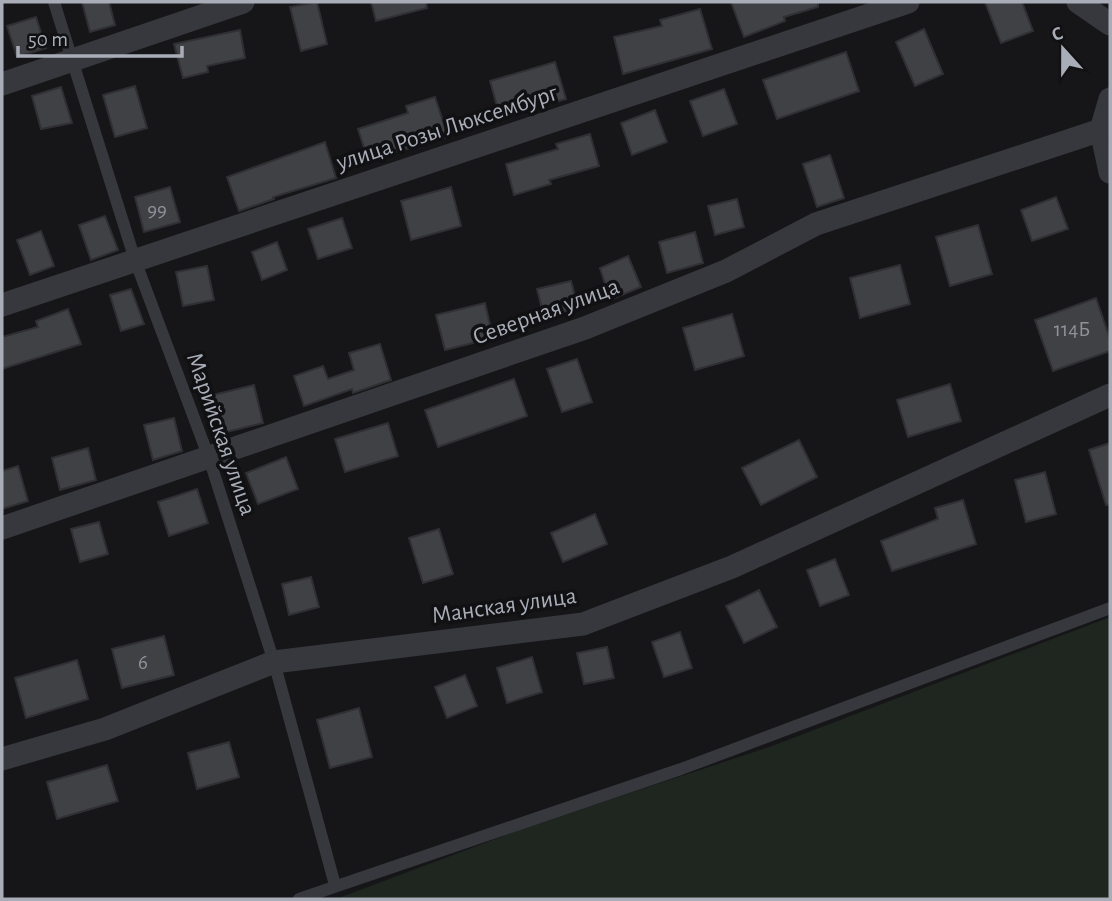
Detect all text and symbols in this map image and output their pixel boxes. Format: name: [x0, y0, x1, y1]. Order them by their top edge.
scale bar: [18, 14, 182, 58]
north arrow: [1028, 14, 1098, 84]
text: С: [1049, 24, 1066, 45]
text: 50 m: [28, 29, 68, 50]
street label: улица Розы Люксембург: [333, 81, 561, 175]
house number: 99: [147, 199, 167, 220]
street label: Северная улица: [470, 274, 622, 350]
house number: 114Б: [1054, 319, 1090, 340]
street label: Марийская улица: [182, 349, 260, 519]
street label: Манская улица: [430, 584, 578, 628]
house number: 6: [138, 652, 148, 673]

